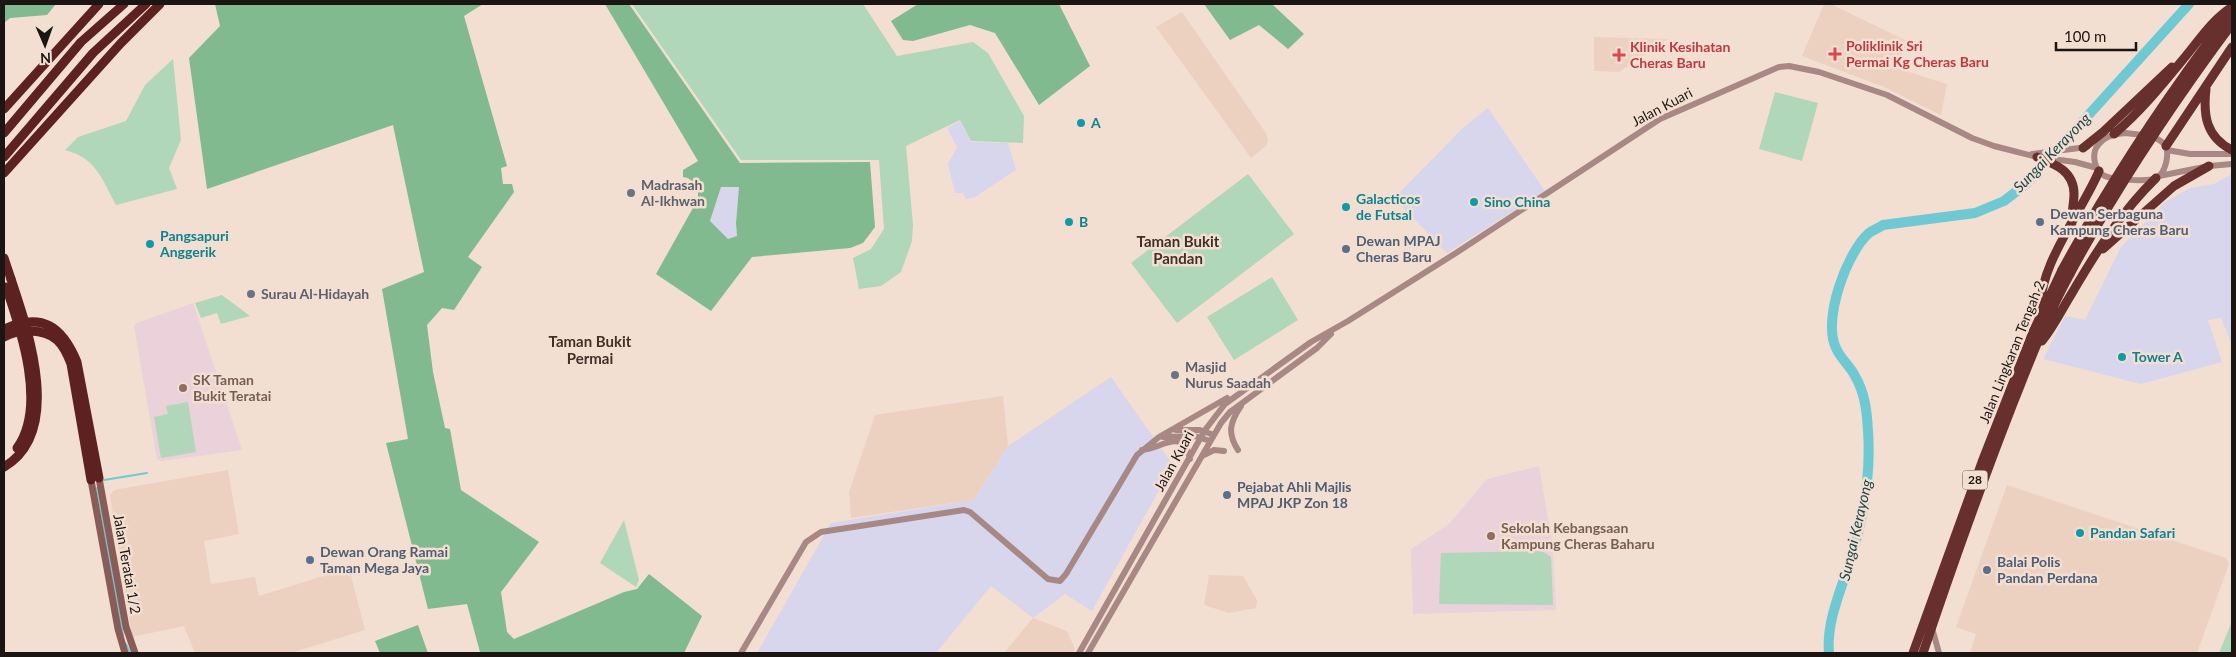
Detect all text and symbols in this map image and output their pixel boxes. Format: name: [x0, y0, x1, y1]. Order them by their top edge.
north arrow: [20, 20, 70, 70]
scale bar: [2056, 20, 2136, 52]
text: 100 m: [2064, 27, 2106, 45]
place label: Poliklinik Sri Permai Kg Cheras Baru: [1846, 37, 1989, 70]
place label: Klinik Kesihatan Cheras Baru: [1630, 38, 1730, 71]
marker: Poliklinik Sri Permai Kg Cheras Baru: [1828, 47, 1842, 61]
marker: Klinik Kesihatan Cheras Baru: [1612, 48, 1626, 62]
text: N: [40, 50, 51, 67]
street label: Jalan Kuari: [1628, 83, 1695, 130]
water label: Sungai Kerayong: [2009, 108, 2094, 196]
place label: A: [1090, 114, 1101, 131]
marker: A: [1075, 117, 1087, 129]
place label: Madrasah Al-Ikhwan: [640, 176, 705, 209]
marker: Madrasah Al-Ikhwan: [625, 187, 637, 199]
place label: Galacticos de Futsal: [1356, 190, 1420, 223]
place label: Sino China: [1484, 193, 1550, 210]
marker: Sino China: [1468, 196, 1480, 208]
marker: Galacticos de Futsal: [1340, 201, 1352, 213]
place label: Dewan Serbaguna Kampung Cheras Baru: [2050, 205, 2189, 238]
place label: B: [1079, 213, 1088, 230]
marker: B: [1063, 216, 1075, 228]
marker: Dewan Serbaguna Kampung Cheras Baru: [2034, 216, 2046, 228]
place label: Pangsapuri Anggerik: [159, 227, 229, 260]
district label: Taman Bukit Pandan: [1137, 232, 1220, 267]
place label: Dewan MPAJ Cheras Baru: [1356, 232, 1440, 265]
marker: Pangsapuri Anggerik: [144, 238, 156, 250]
marker: Dewan MPAJ Cheras Baru: [1340, 243, 1352, 255]
street label: Jalan Lingkaran Tengah 2: [1975, 278, 2048, 426]
place label: Surau Al-Hidayah: [261, 285, 369, 302]
marker: Surau Al-Hidayah: [245, 288, 257, 300]
district label: Taman Bukit Permai: [549, 332, 632, 367]
place label: Tower A: [2132, 348, 2183, 365]
marker: Tower A: [2116, 351, 2128, 363]
place label: Masjid Nurus Saadah: [1185, 358, 1271, 391]
marker: Masjid Nurus Saadah: [1169, 369, 1181, 381]
place label: SK Taman Bukit Teratai: [193, 371, 271, 404]
marker: SK Taman Bukit Teratai: [177, 382, 189, 394]
street label: Jalan Kuari: [1150, 428, 1197, 494]
road number: 28: [1962, 470, 1988, 490]
water label: Sungai Kerayong: [1835, 477, 1876, 582]
place label: Pejabat Ahli Majlis MPAJ JKP Zon 18: [1237, 478, 1352, 511]
marker: Pejabat Ahli Majlis MPAJ JKP Zon 18: [1221, 489, 1233, 501]
street label: Jalan Teratai 1/2: [110, 513, 145, 615]
place label: Sekolah Kebangsaan Kampung Cheras Baharu: [1501, 519, 1655, 552]
place label: Pandan Safari: [2090, 524, 2175, 541]
marker: Pandan Safari: [2074, 527, 2086, 539]
marker: Sekolah Kebangsaan Kampung Cheras Baharu: [1485, 530, 1497, 542]
place label: Dewan Orang Ramai Taman Mega Jaya: [320, 543, 448, 576]
place label: Balai Polis Pandan Perdana: [1997, 553, 2098, 586]
marker: Dewan Orang Ramai Taman Mega Jaya: [304, 554, 316, 566]
marker: Balai Polis Pandan Perdana: [1981, 564, 1993, 576]

